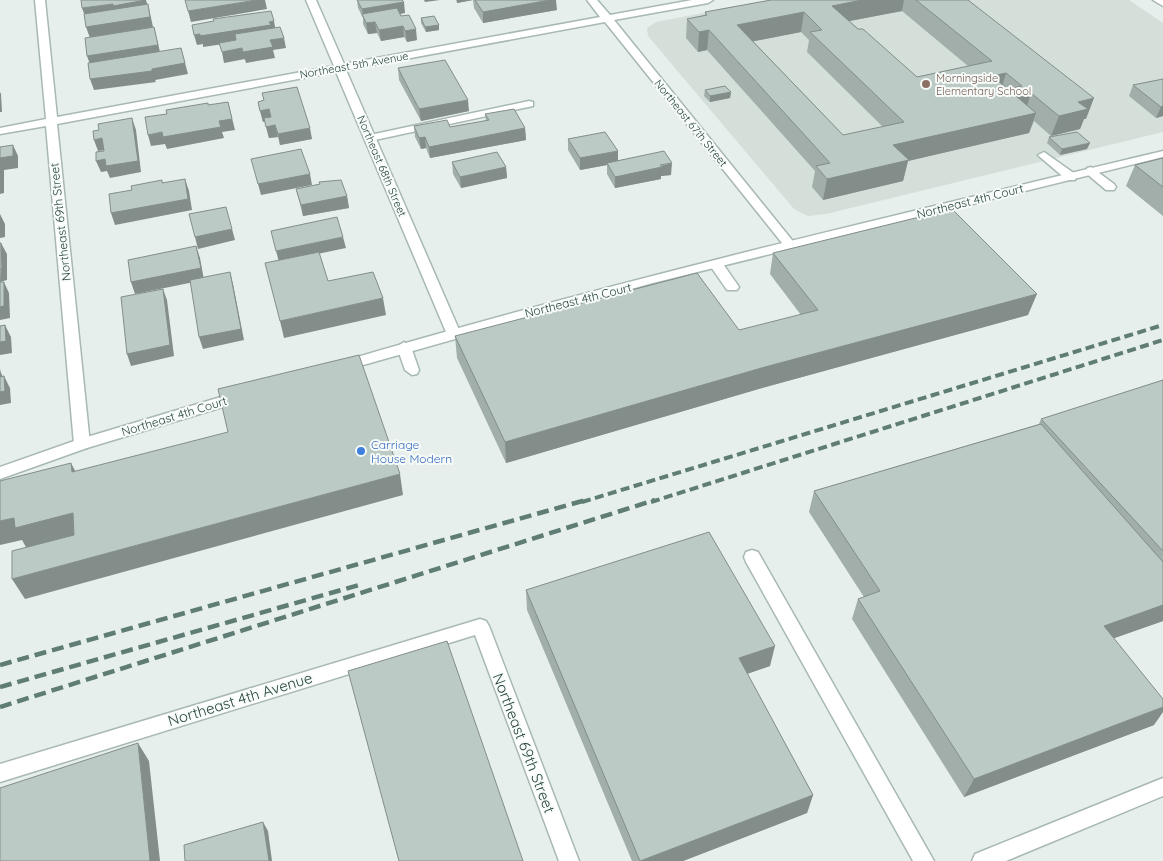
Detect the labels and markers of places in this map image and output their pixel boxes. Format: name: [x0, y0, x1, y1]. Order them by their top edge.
place label: Morningside Elementary School: [936, 71, 1031, 98]
marker: Morningside Elementary School: [920, 78, 932, 90]
place label: Carriage House Modern: [371, 437, 452, 466]
marker: Carriage House Modern: [355, 445, 367, 457]

